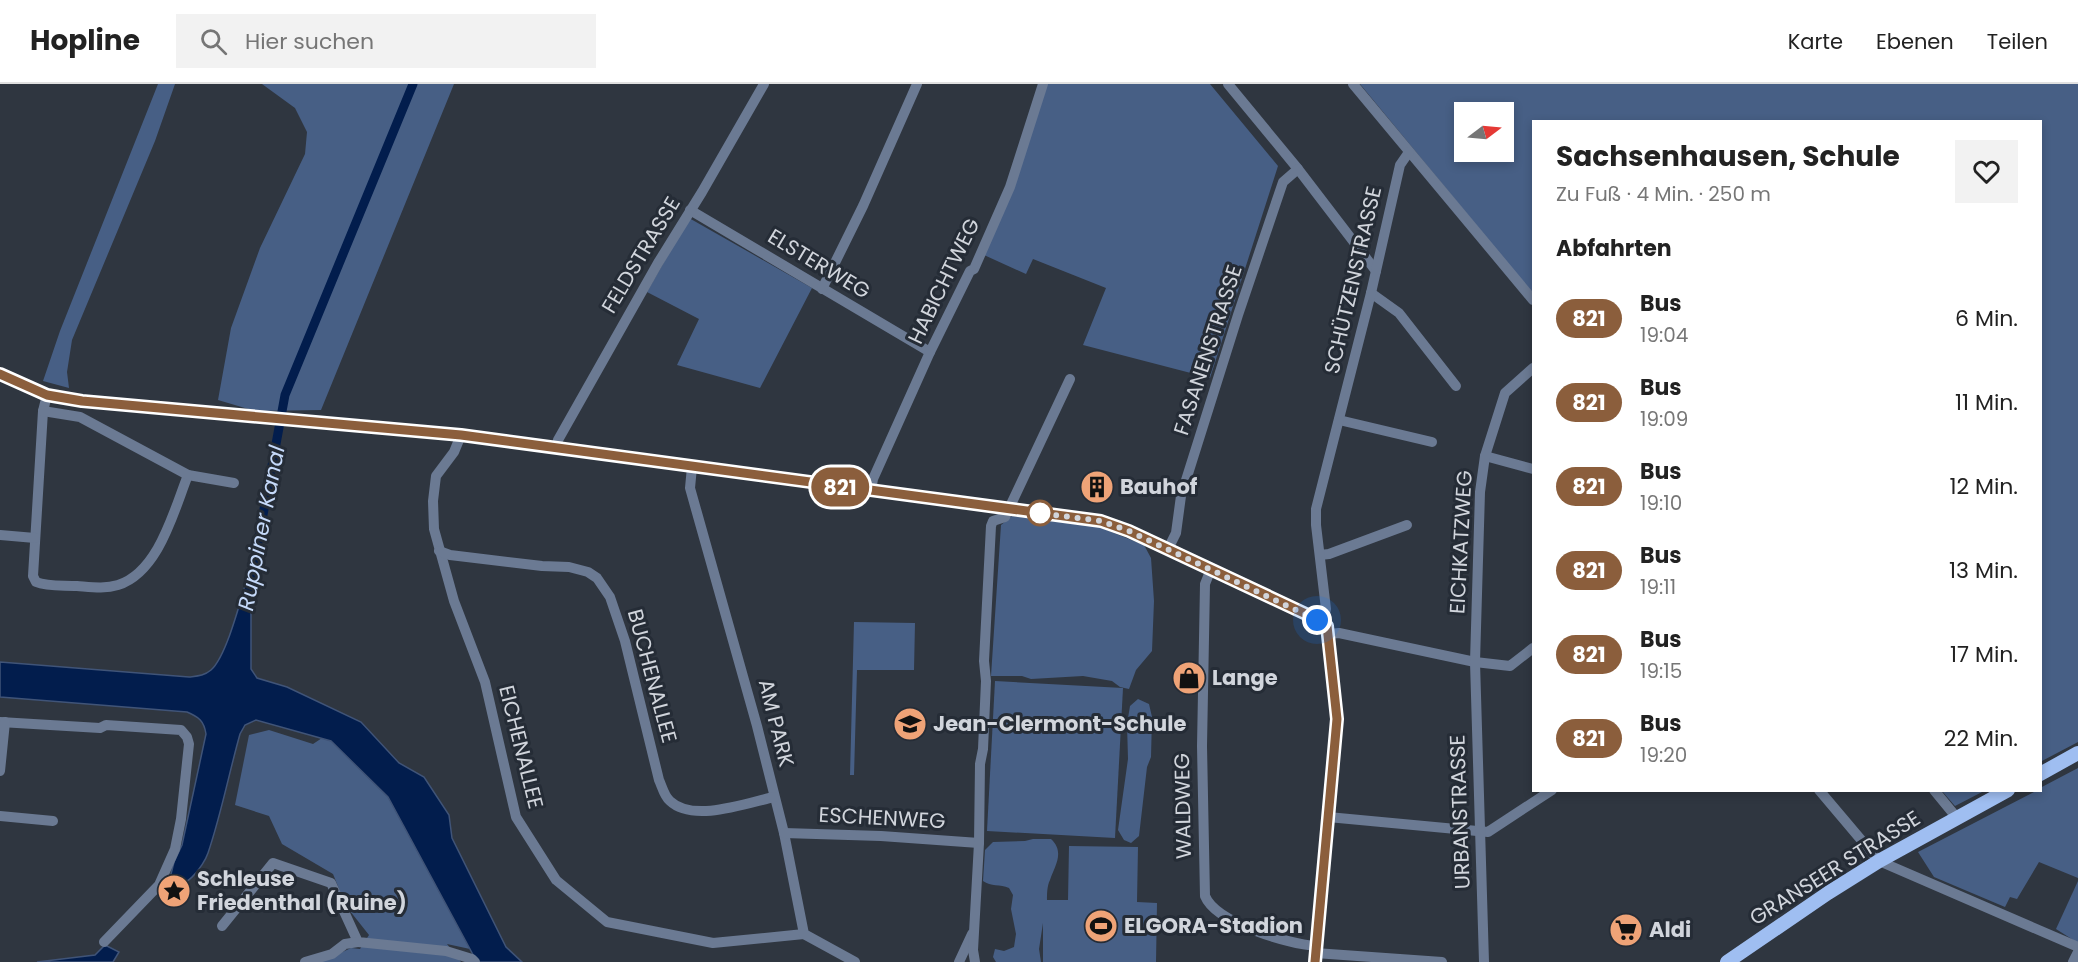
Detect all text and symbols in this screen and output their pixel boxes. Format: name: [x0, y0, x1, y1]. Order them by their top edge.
search box: [176, 14, 596, 68]
text: Hopline: [30, 21, 140, 60]
icon: search: [197, 25, 230, 58]
text: Hier suchen: [245, 26, 374, 57]
text: Karte: [1788, 27, 1843, 56]
text: Ebenen: [1876, 27, 1954, 56]
text: Teilen: [1987, 27, 2048, 56]
north arrow: [1454, 102, 1514, 162]
map controls: [1454, 102, 1514, 162]
text: Sachsenhausen, Schule: [1556, 137, 1900, 176]
button: heart: [1955, 140, 2018, 203]
text: Zu Fuß · 4 Min. · 250 m: [1556, 180, 1771, 208]
street label: SCHÜTZENSTRASSE: [1317, 183, 1388, 376]
street label: FELDSTRASSE: [594, 191, 687, 318]
street label: HABICHTWEG: [901, 213, 986, 348]
street label: ELSTERWEG: [763, 222, 876, 306]
text: Abfahrten: [1556, 233, 1672, 264]
street label: FASANENSTRASSE: [1166, 261, 1249, 439]
text: Bus: [1640, 288, 1682, 319]
text: 6 Min.: [1955, 303, 2018, 334]
text: 821: [1572, 304, 1606, 333]
text: 19:04: [1640, 321, 1688, 349]
text: Bus: [1640, 372, 1682, 403]
text: 11 Min.: [1955, 387, 2018, 418]
text: 821: [1572, 388, 1606, 417]
text: 19:09: [1640, 405, 1688, 433]
water label: Ruppiner Kanal: [230, 442, 293, 613]
text: Bus: [1640, 456, 1682, 487]
line badge: 821: [806, 468, 874, 506]
building icon: Bauhof: [1079, 469, 1115, 505]
street label: EICHKATZWEG: [1442, 469, 1479, 615]
text: 12 Min.: [1949, 471, 2018, 502]
place label: Bauhof: [1120, 472, 1198, 501]
text: 821: [1572, 472, 1606, 501]
text: 821: [823, 473, 857, 502]
text: 19:10: [1640, 489, 1682, 517]
unlabelled marker: [1027, 500, 1053, 526]
text: Bus: [1640, 540, 1682, 571]
text: 13 Min.: [1949, 555, 2018, 586]
text: 821: [1572, 556, 1606, 585]
text: 19:11: [1640, 573, 1676, 601]
your location: [1302, 605, 1332, 635]
street label: BUCHENALLEE: [621, 606, 684, 746]
text: Bus: [1640, 624, 1682, 655]
text: 17 Min.: [1950, 639, 2018, 670]
text: 821: [1572, 640, 1606, 669]
text: 19:15: [1640, 657, 1682, 685]
shop icon: Lange: [1171, 660, 1207, 696]
place label: Lange: [1212, 663, 1278, 692]
street label: AM PARK: [752, 676, 801, 770]
street label: EICHENALLEE: [492, 682, 551, 812]
school or university icon: Jean-Clermont-Schule: [892, 706, 928, 742]
text: Bus: [1640, 708, 1682, 739]
place label: Jean-Clermont-Schule: [933, 709, 1186, 738]
text: 22 Min.: [1944, 723, 2018, 754]
text: 821: [1572, 724, 1606, 753]
street label: URBANSTRASSE: [1442, 734, 1477, 890]
text: 19:20: [1640, 741, 1687, 769]
street label: WALDWEG: [1167, 753, 1198, 859]
street label: ESCHENWEG: [818, 800, 946, 835]
street label: GRANSEER STRASSE: [1744, 803, 1926, 932]
place label: Schleuse Friedenthal (Ruine): [197, 864, 407, 917]
place icon: Schleuse Friedenthal (Ruine): [156, 873, 192, 909]
sports icon: ELGORA-Stadion: [1083, 908, 1119, 944]
place label: ELGORA-Stadion: [1124, 911, 1303, 940]
supermarket icon: Aldi: [1608, 912, 1644, 948]
place label: Aldi: [1649, 915, 1691, 944]

